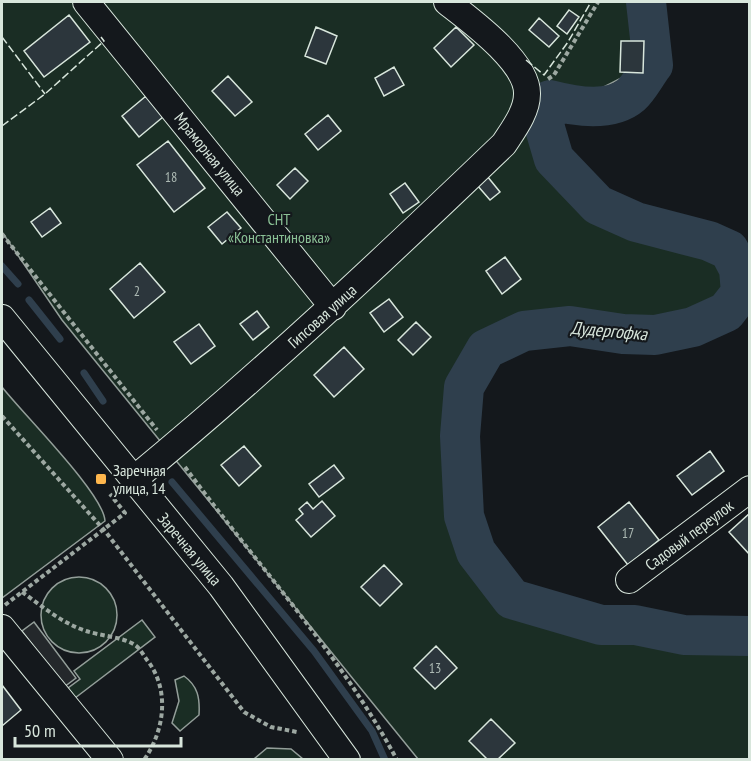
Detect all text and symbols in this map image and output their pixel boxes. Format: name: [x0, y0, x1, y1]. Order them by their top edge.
street label: Мраморная улица: [170, 108, 250, 200]
house number: 18: [165, 168, 177, 186]
park label: СНТ «Константиновка»: [228, 209, 330, 247]
street label: Гипсовая улица: [283, 280, 361, 352]
house number: 2: [134, 282, 140, 300]
water label: Дудергофка: [569, 316, 649, 345]
place label: Заречная улица, 14: [113, 460, 166, 498]
marker: Заречная улица, 14: [94, 472, 108, 486]
street label: Садовый переулок: [641, 495, 738, 575]
street label: Заречная улица: [154, 509, 226, 589]
house number: 17: [622, 524, 634, 542]
house number: 13: [429, 659, 441, 677]
scale bar: [15, 710, 182, 748]
text: 50 m: [24, 719, 56, 742]

